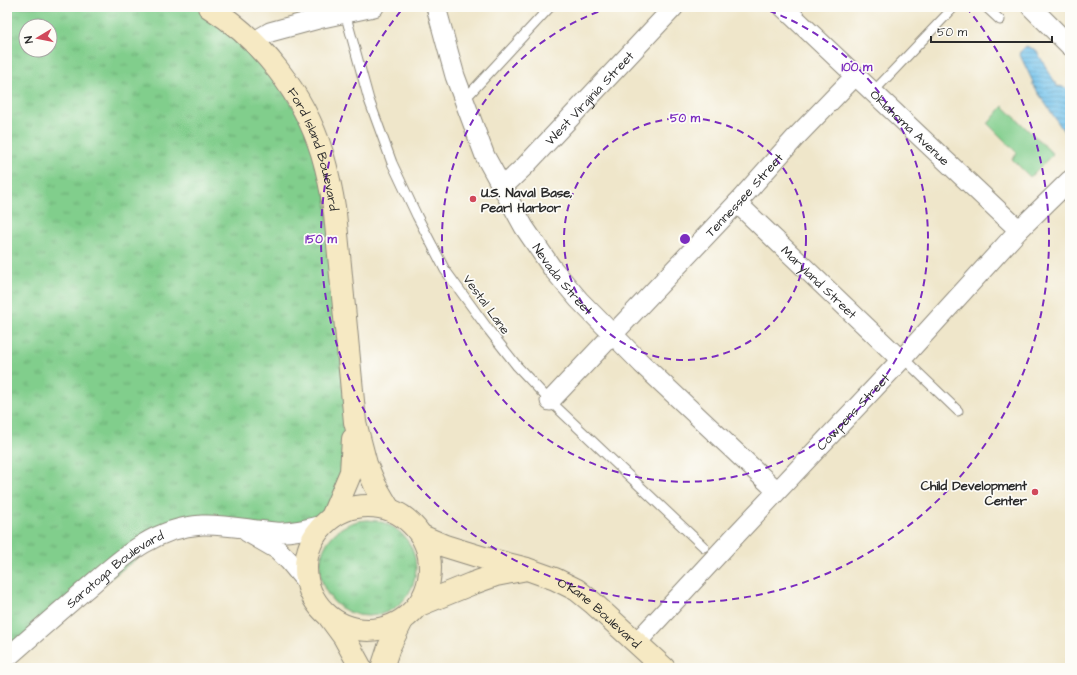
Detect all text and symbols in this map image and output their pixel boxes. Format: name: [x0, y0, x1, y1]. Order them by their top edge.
north arrow: [18, 18, 58, 58]
scale bar: [931, 18, 1052, 44]
text: 50 m: [937, 24, 968, 41]
text: N: [21, 35, 37, 44]
street label: West Virginia Street: [541, 47, 639, 149]
text: 100 m: [842, 59, 873, 76]
street label: Ford Island Boulevard: [283, 84, 343, 212]
street label: Oklahoma Avenue: [866, 86, 953, 170]
text: 50 m: [670, 110, 701, 127]
street label: Tennessee Street: [702, 149, 788, 241]
place label: U.S. Naval Base, Pearl Harbor: [480, 184, 573, 217]
marker: U.S. Naval Base, Pearl Harbor: [468, 194, 478, 204]
text: 150 m: [305, 231, 338, 248]
centre of rings: [678, 232, 692, 246]
street label: Nevada Street: [528, 240, 597, 320]
street label: Maryland Street: [777, 242, 861, 324]
street label: Vestal Lane: [458, 271, 514, 338]
street label: Cowpens Street: [812, 369, 894, 455]
place label: Child Development Center: [921, 477, 1028, 510]
marker: Child Development Center: [1030, 487, 1040, 497]
street label: Saratoga Boulevard: [62, 527, 167, 613]
street label: O'Kane Boulevard: [554, 574, 645, 653]

